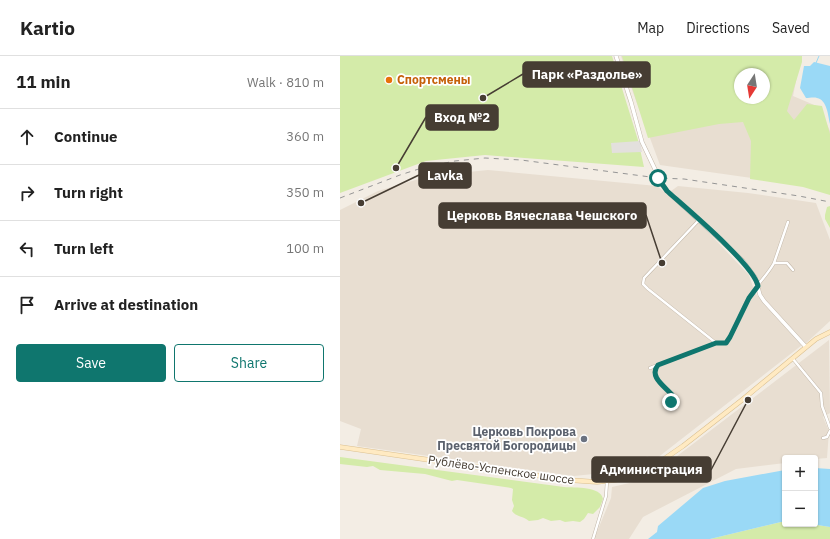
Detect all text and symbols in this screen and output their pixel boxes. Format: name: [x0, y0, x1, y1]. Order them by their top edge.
text: Kartio: [20, 16, 75, 40]
text: Map: [637, 19, 664, 37]
text: Directions: [686, 19, 750, 37]
text: Saved: [772, 19, 810, 37]
callout: Парк «Раздолье»: [523, 62, 650, 87]
text: Парк «Раздолье»: [532, 66, 642, 83]
north arrow: [734, 68, 770, 104]
text: 11 min: [16, 71, 71, 93]
place label: Спортсмены: [397, 72, 471, 87]
text: Walk · 810 m: [247, 74, 324, 91]
marker: Спортсмены: [384, 75, 394, 85]
callout: Вход №2: [426, 105, 498, 130]
text: Вход №2: [434, 109, 490, 126]
icon: ahead: [16, 126, 38, 148]
text: Continue: [54, 127, 118, 146]
text: 360 m: [286, 128, 324, 145]
callout: Lavka: [419, 163, 471, 188]
text: Lavka: [427, 167, 463, 184]
route start: [649, 169, 667, 187]
icon: right: [16, 182, 38, 204]
text: Turn right: [54, 183, 123, 202]
text: 350 m: [286, 184, 324, 201]
callout: Церковь Вячеслава Чешского: [439, 203, 646, 228]
text: Церковь Вячеслава Чешского: [447, 207, 637, 224]
icon: left: [16, 238, 38, 260]
text: Turn left: [54, 239, 114, 258]
text: 100 m: [286, 240, 324, 257]
icon: arrive: [16, 294, 38, 316]
text: Arrive at destination: [54, 295, 198, 314]
button: Save: [16, 344, 166, 382]
button: Share: [174, 344, 324, 382]
route end: [662, 393, 680, 411]
place label: Церковь Покрова Пресвятой Богородицы: [437, 424, 576, 453]
marker: Церковь Покрова Пресвятой Богородицы: [579, 434, 589, 444]
street label: Рублёво-Успенское шоссе: [427, 452, 575, 487]
map controls: [782, 455, 818, 527]
button: +: [782, 455, 818, 491]
callout: Администрация: [592, 457, 711, 482]
text: Администрация: [599, 461, 703, 478]
button: −: [782, 491, 818, 527]

